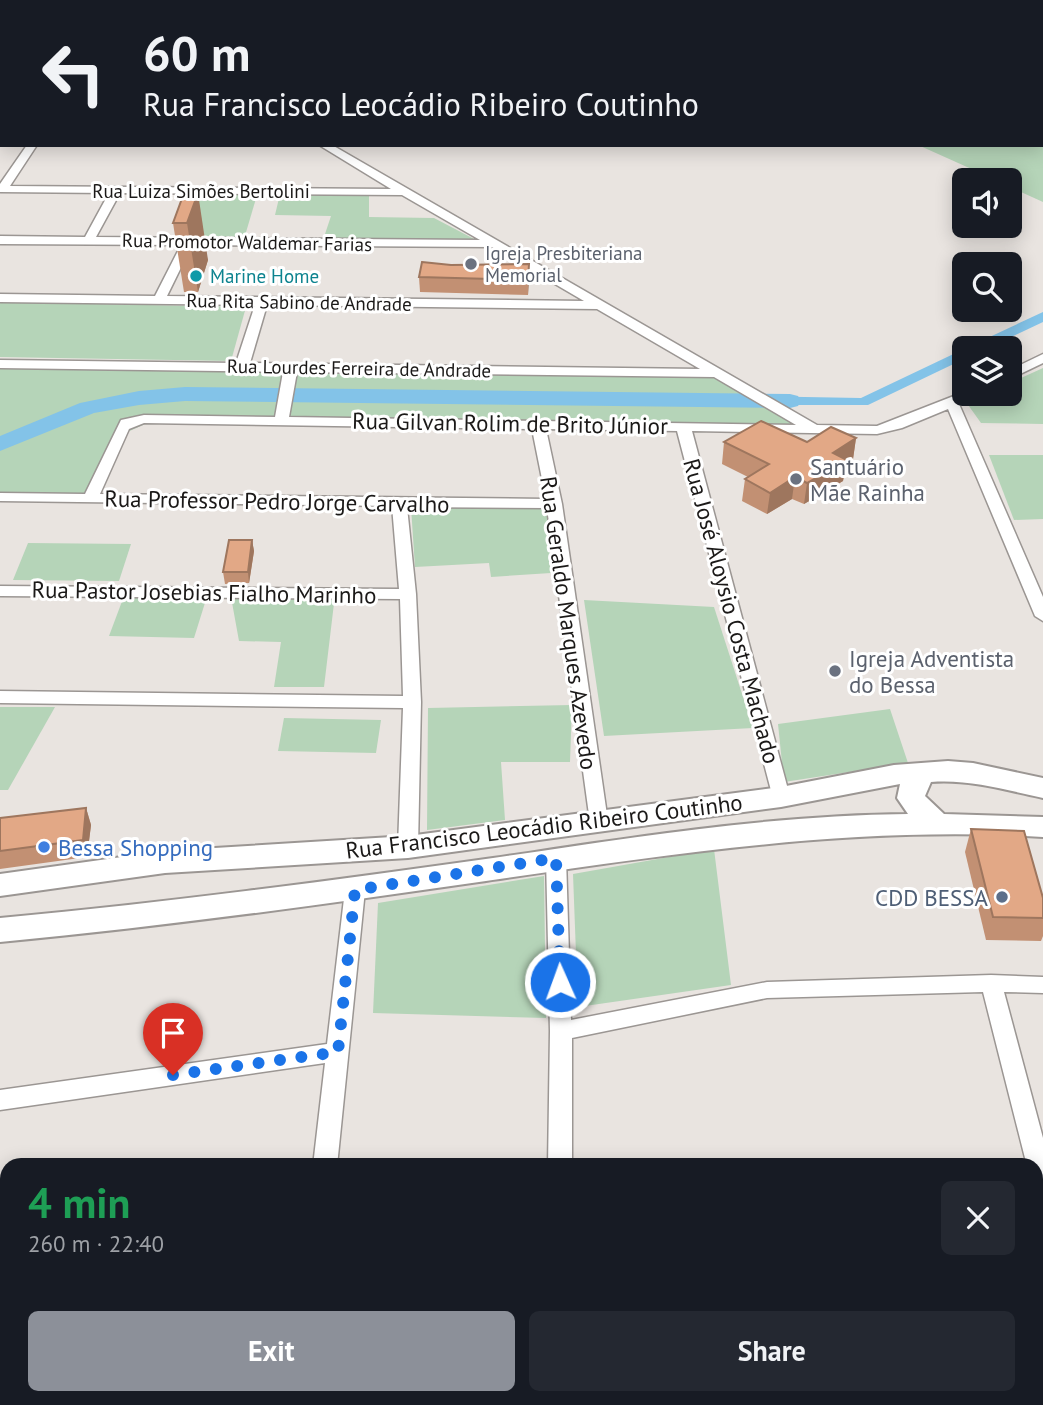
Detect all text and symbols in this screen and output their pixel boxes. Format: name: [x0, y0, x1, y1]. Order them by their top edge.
text: 60 m: [143, 21, 250, 85]
icon: left: [28, 28, 119, 119]
text: Rua Francisco Leocádio Ribeiro Coutinho: [143, 83, 699, 125]
map controls: [952, 168, 1022, 406]
button: sound: [952, 168, 1022, 238]
street label: Rua Luiza Simões Bertolini: [92, 179, 310, 203]
street label: Rua Promotor Waldemar Farias: [122, 228, 372, 256]
place label: Igreja Presbiteriana Memorial: [485, 241, 643, 287]
button: search: [952, 252, 1022, 322]
marker: Igreja Presbiteriana Memorial: [463, 256, 479, 272]
place label: Marine Home: [210, 264, 319, 288]
marker: Marine Home: [188, 268, 204, 284]
street label: Rua Rita Sabino de Andrade: [186, 288, 412, 316]
button: layers: [952, 336, 1022, 406]
street label: Rua Lourdes Ferreira de Andrade: [227, 354, 491, 382]
street label: Rua Gilvan Rolim de Brito Júnior: [352, 406, 668, 440]
place label: Santuário Mãe Rainha: [810, 452, 925, 507]
street label: Rua José Aloysio Costa Machado: [677, 455, 787, 767]
marker: Santuário Mãe Rainha: [788, 471, 804, 487]
street label: Rua Geraldo Marques Azevedo: [534, 474, 604, 772]
street label: Rua Professor Pedro Jorge Carvalho: [104, 483, 450, 519]
street label: Rua Pastor Josebias Fialho Marinho: [31, 574, 377, 610]
place label: Igreja Adventista do Bessa: [849, 644, 1014, 699]
marker: Igreja Adventista do Bessa: [827, 663, 843, 679]
street label: Rua Francisco Leocádio Ribeiro Coutinho: [344, 787, 744, 865]
place label: Bessa Shopping: [58, 833, 213, 862]
marker: Bessa Shopping: [36, 839, 52, 855]
place label: CDD BESSA: [875, 883, 989, 912]
marker: CDD BESSA: [994, 889, 1010, 905]
position arrow: [523, 945, 597, 1019]
pin: [143, 1003, 203, 1075]
icon: arrive: [154, 1014, 192, 1052]
text: 4 min: [28, 1175, 130, 1230]
button: close: [941, 1181, 1015, 1255]
text: 260 m · 22:40: [28, 1229, 164, 1258]
button: Exit: [28, 1311, 515, 1391]
button: Share: [529, 1311, 1015, 1391]

